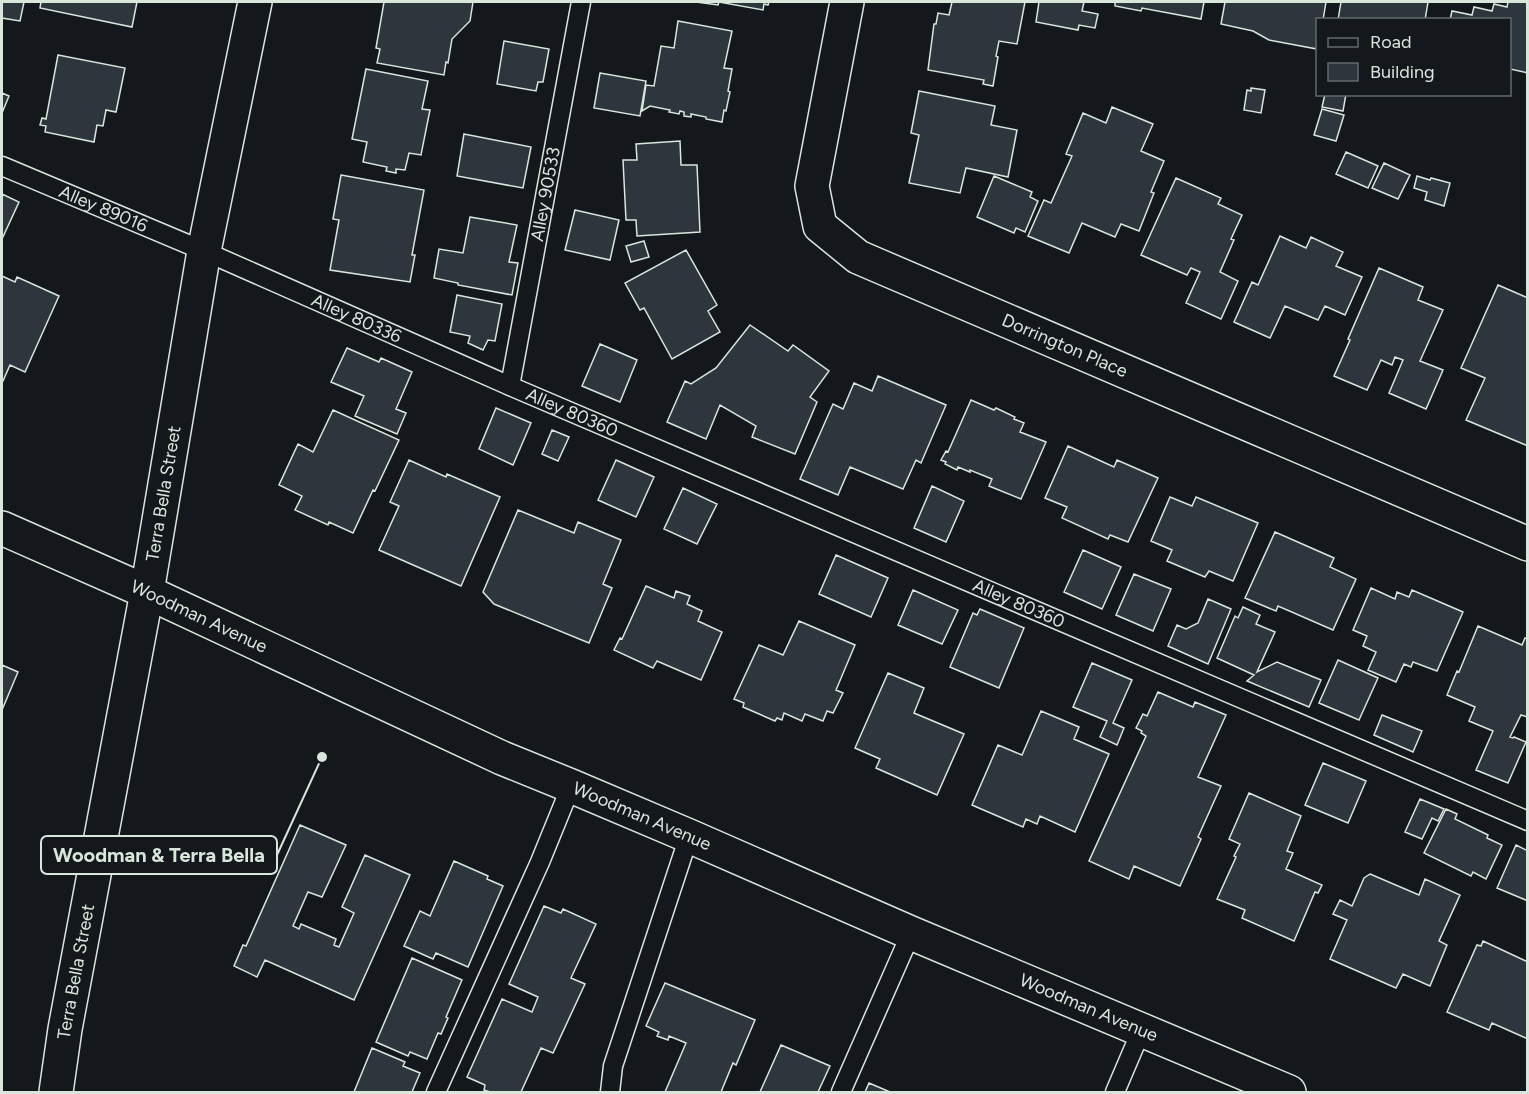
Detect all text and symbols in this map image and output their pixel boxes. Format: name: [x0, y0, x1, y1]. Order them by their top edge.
legend: [1316, 18, 1511, 96]
text: Road: [1370, 31, 1411, 53]
text: Building: [1370, 61, 1435, 83]
street label: Alley 90533: [526, 145, 565, 243]
street label: Alley 89016: [56, 180, 151, 237]
street label: Alley 80336: [308, 289, 405, 348]
street label: Dorrington Place: [998, 309, 1131, 382]
street label: Alley 80360: [523, 383, 621, 442]
street label: Terra Bella Street: [141, 424, 186, 563]
street label: Alley 80360: [970, 574, 1068, 633]
street label: Woodman Avenue: [127, 575, 271, 658]
street label: Woodman Avenue: [570, 777, 715, 855]
callout: Woodman & Terra Bella: [41, 836, 277, 874]
text: Woodman & Terra Bella: [53, 843, 265, 867]
street label: Terra Bella Street: [53, 902, 99, 1041]
street label: Woodman Avenue: [1016, 969, 1161, 1047]

